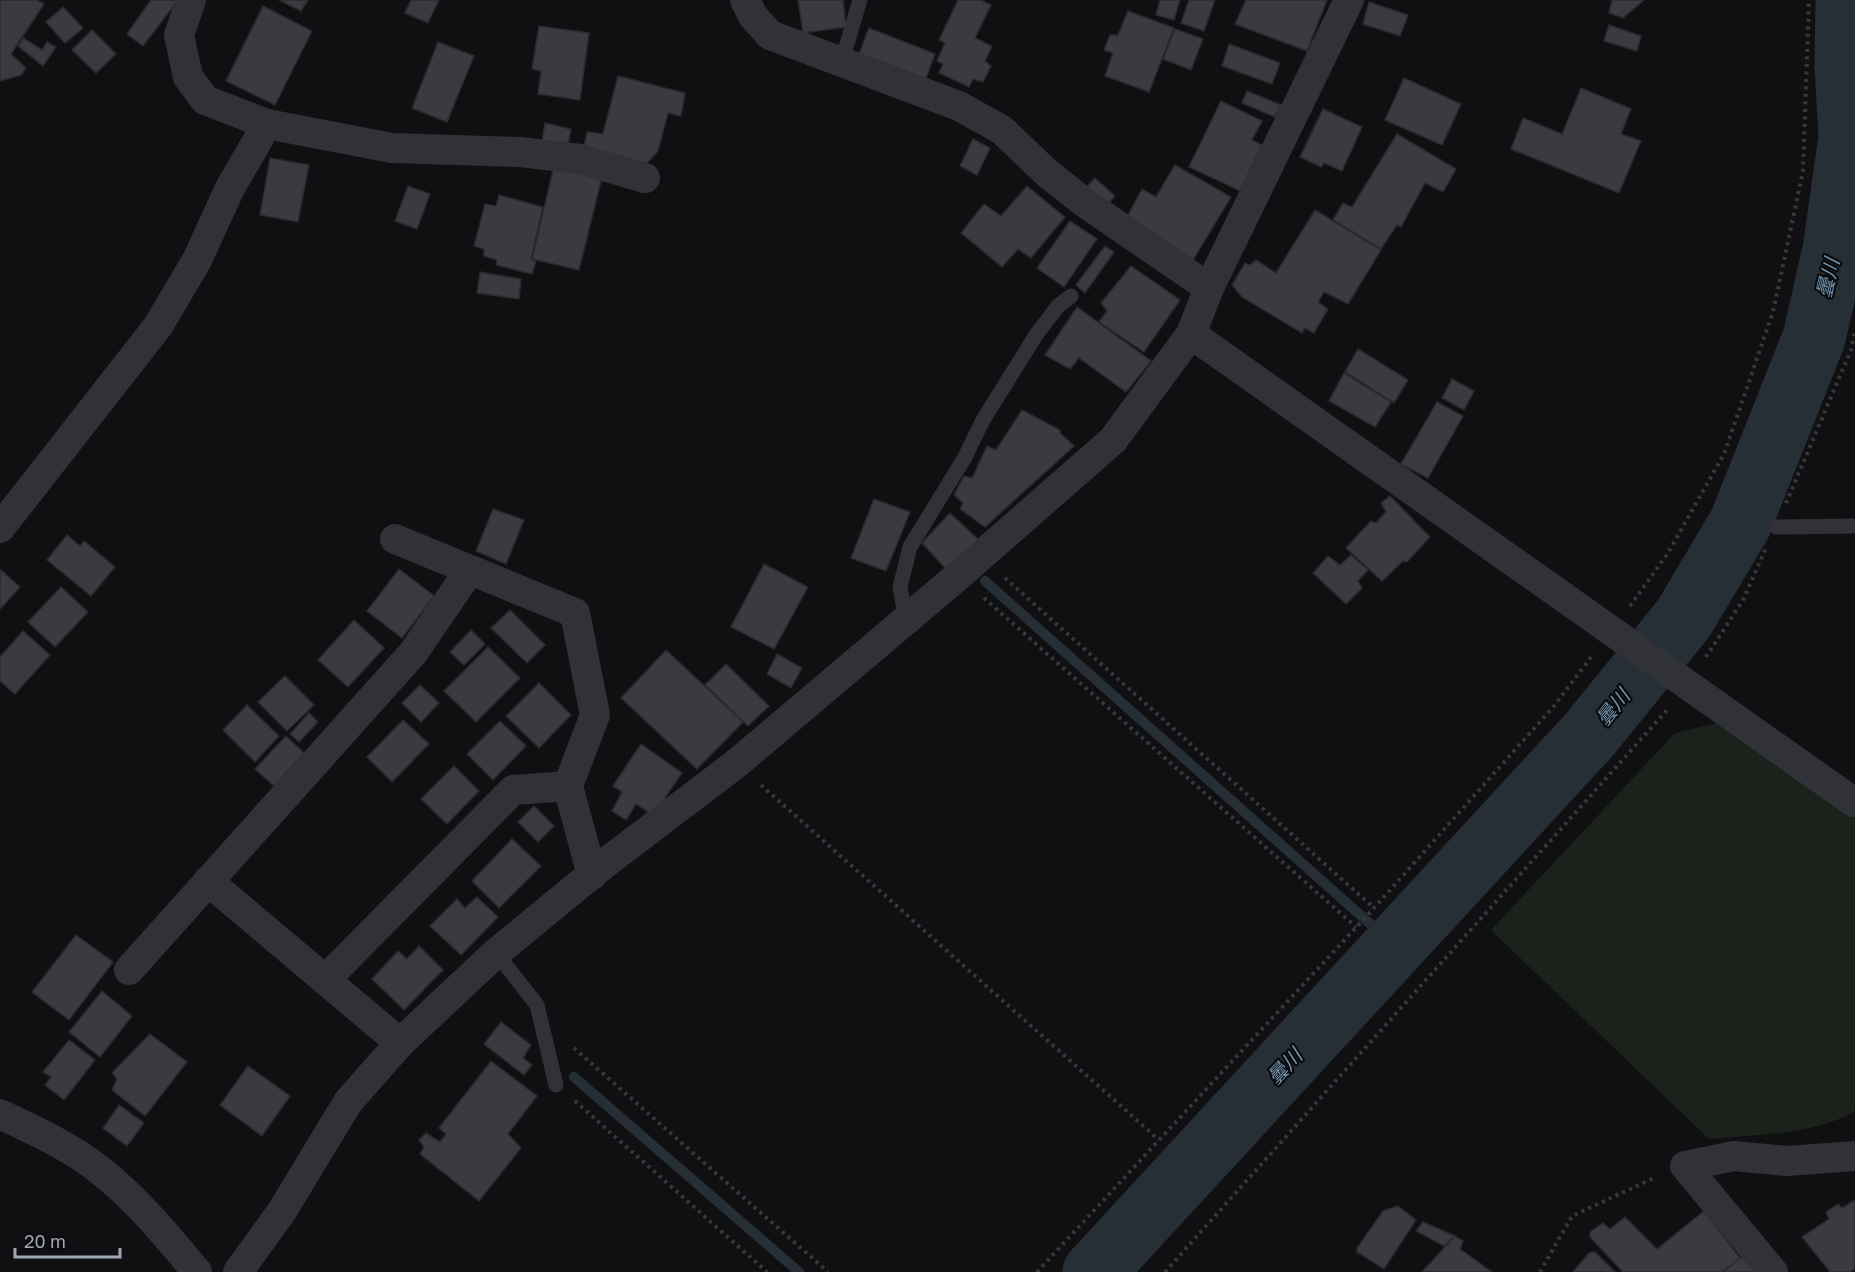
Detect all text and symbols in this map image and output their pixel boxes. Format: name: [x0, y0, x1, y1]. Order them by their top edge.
water label: 曇川: [1811, 254, 1844, 300]
water label: 曇川: [1590, 682, 1635, 730]
water label: 曇川: [1262, 1042, 1308, 1089]
scale bar: [15, 1221, 120, 1259]
text: 20 m: [24, 1230, 66, 1252]

